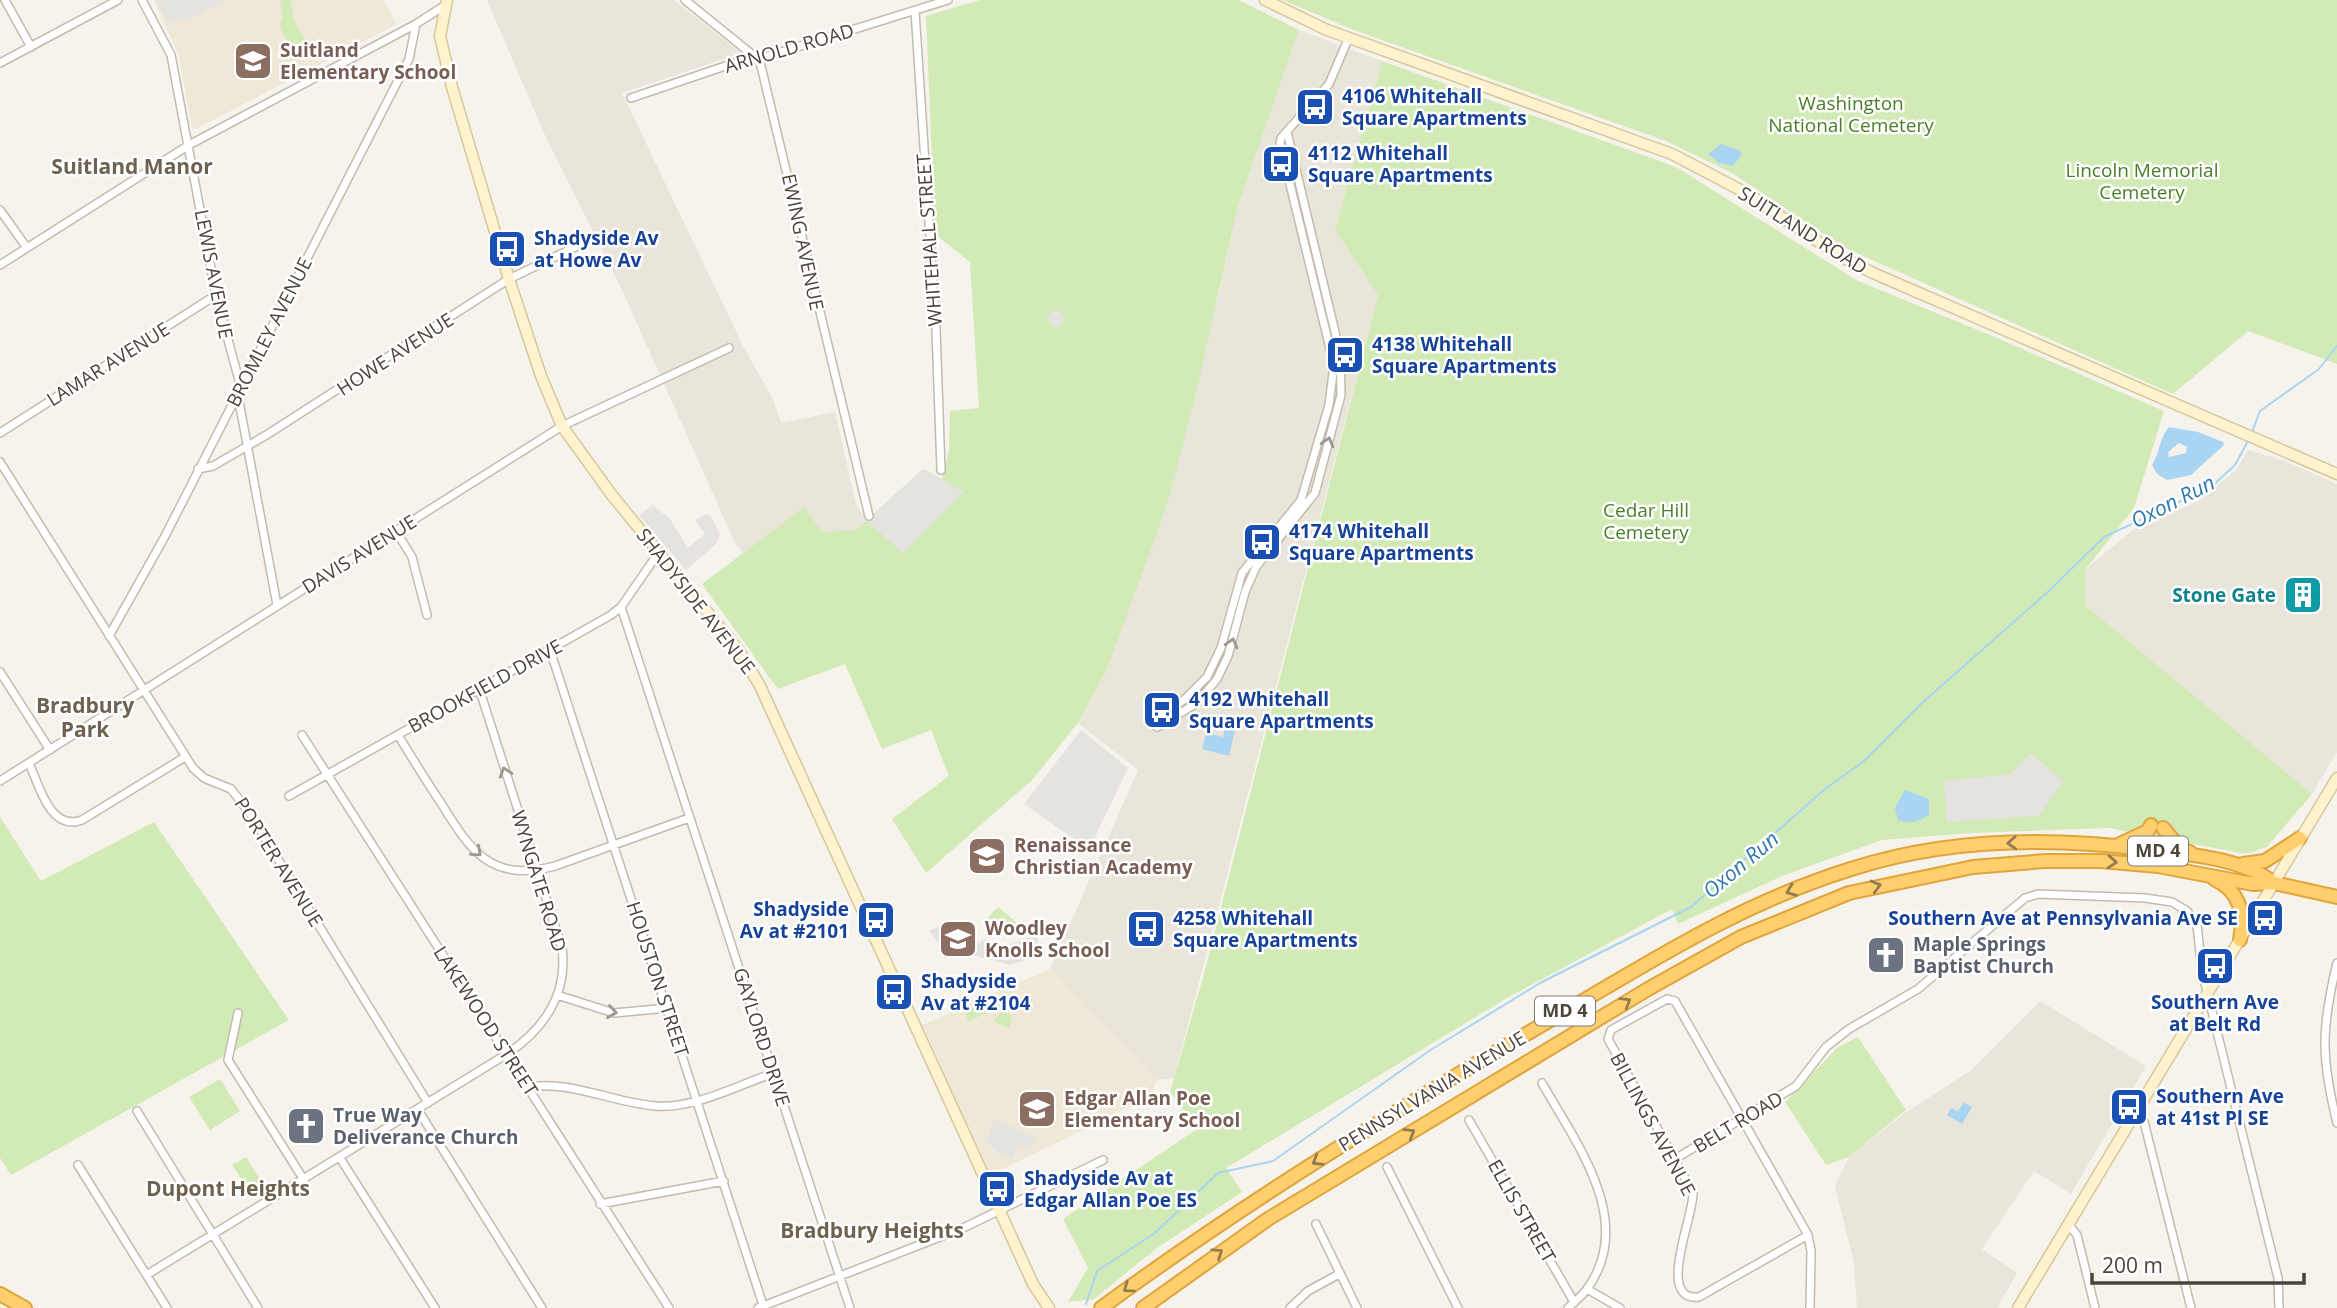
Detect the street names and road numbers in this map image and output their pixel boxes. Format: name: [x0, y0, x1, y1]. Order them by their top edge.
street label: ARNOLD ROAD: [721, 17, 857, 79]
street label: WHITEHALL STREET: [910, 152, 948, 327]
street label: EWING AVENUE: [776, 171, 830, 313]
street label: SUITLAND ROAD: [1734, 180, 1872, 280]
street label: LEWIS AVENUE: [189, 207, 239, 341]
street label: BROMLEY AVENUE: [220, 253, 318, 411]
street label: HOWE AVENUE: [332, 306, 458, 402]
street label: LAMAR AVENUE: [42, 316, 174, 412]
street label: DAVIS AVENUE: [297, 508, 421, 600]
street label: SHADYSIDE AVENUE: [631, 523, 761, 679]
street label: BROOKFIELD DRIVE: [403, 633, 567, 739]
street label: PORTER AVENUE: [229, 792, 329, 932]
street label: WYNGATE ROAD: [505, 807, 573, 955]
road number: MD 4: [2128, 836, 2188, 866]
street label: HOUSTON STREET: [621, 898, 696, 1060]
street label: LAKEWOOD STREET: [428, 941, 545, 1102]
street label: GAYLORD DRIVE: [727, 964, 797, 1110]
road number: MD 4: [1535, 996, 1595, 1026]
street label: PENNSYLVANIA AVENUE: [1334, 1025, 1530, 1157]
street label: BILLINGS AVENUE: [1604, 1048, 1702, 1200]
street label: BELT ROAD: [1688, 1085, 1788, 1159]
street label: ELLIS STREET: [1482, 1155, 1562, 1268]

